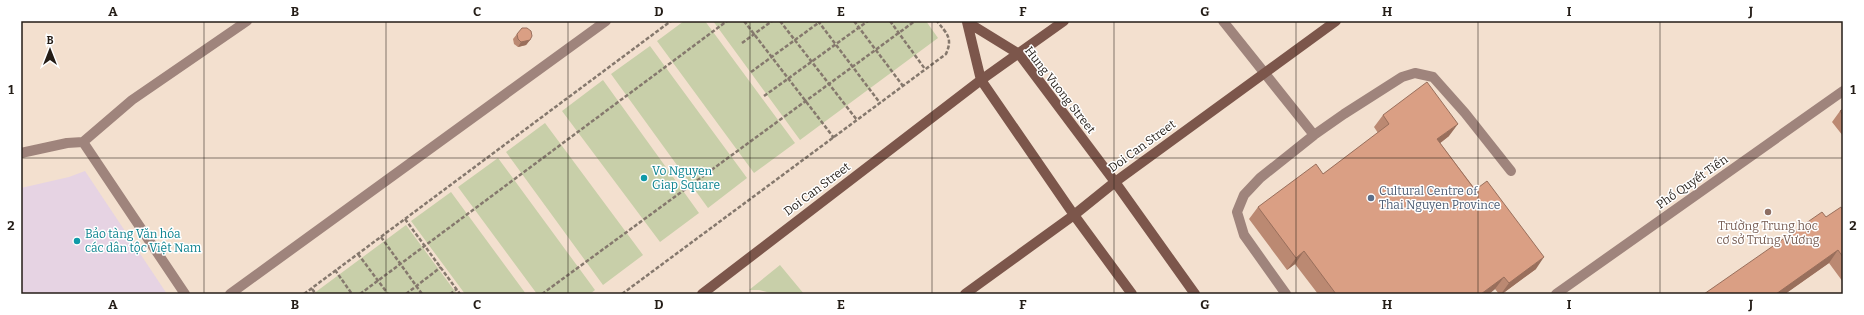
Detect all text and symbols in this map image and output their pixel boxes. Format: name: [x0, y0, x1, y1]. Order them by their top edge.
text: A: [108, 4, 118, 19]
text: B: [291, 4, 299, 19]
text: C: [473, 4, 481, 19]
text: D: [654, 4, 664, 19]
text: E: [837, 4, 845, 19]
text: F: [1019, 4, 1027, 19]
text: G: [1200, 4, 1210, 19]
text: H: [1382, 4, 1392, 19]
text: I: [1567, 4, 1572, 19]
text: J: [1748, 4, 1754, 19]
north arrow: [30, 30, 70, 70]
text: B: [46, 34, 54, 47]
street label: Hung Vuong Street: [1022, 44, 1099, 137]
text: 1: [8, 82, 14, 97]
text: 1: [1850, 82, 1856, 97]
street label: Doi Can Street: [1106, 117, 1179, 175]
street label: Phố Quyết Tiến: [1653, 151, 1731, 212]
street label: Doi Can Street: [781, 159, 853, 218]
place label: Vo Nguyen Giap Square: [652, 164, 720, 192]
marker: Vo Nguyen Giap Square: [639, 173, 649, 183]
place label: Cultural Centre of Thai Nguyen Province: [1379, 184, 1500, 212]
marker: Cultural Centre of Thai Nguyen Province: [1366, 193, 1376, 203]
marker: Trường Trung học cơ sở Trưng Vương: [1763, 207, 1773, 217]
text: 2: [7, 218, 15, 233]
text: 2: [1849, 218, 1857, 233]
place label: Trường Trung học cơ sở Trưng Vương: [1716, 219, 1820, 247]
place label: Bảo tàng Văn hóa các dân tộc Việt Nam: [85, 227, 202, 255]
marker: Bảo tàng Văn hóa các dân tộc Việt Nam: [72, 236, 82, 246]
text: A: [108, 297, 118, 312]
text: B: [291, 297, 299, 312]
text: C: [473, 297, 481, 312]
text: D: [654, 297, 664, 312]
text: E: [837, 297, 845, 312]
text: F: [1019, 297, 1027, 312]
text: G: [1200, 297, 1210, 312]
text: H: [1382, 297, 1392, 312]
text: I: [1567, 297, 1572, 312]
text: J: [1748, 297, 1754, 312]

